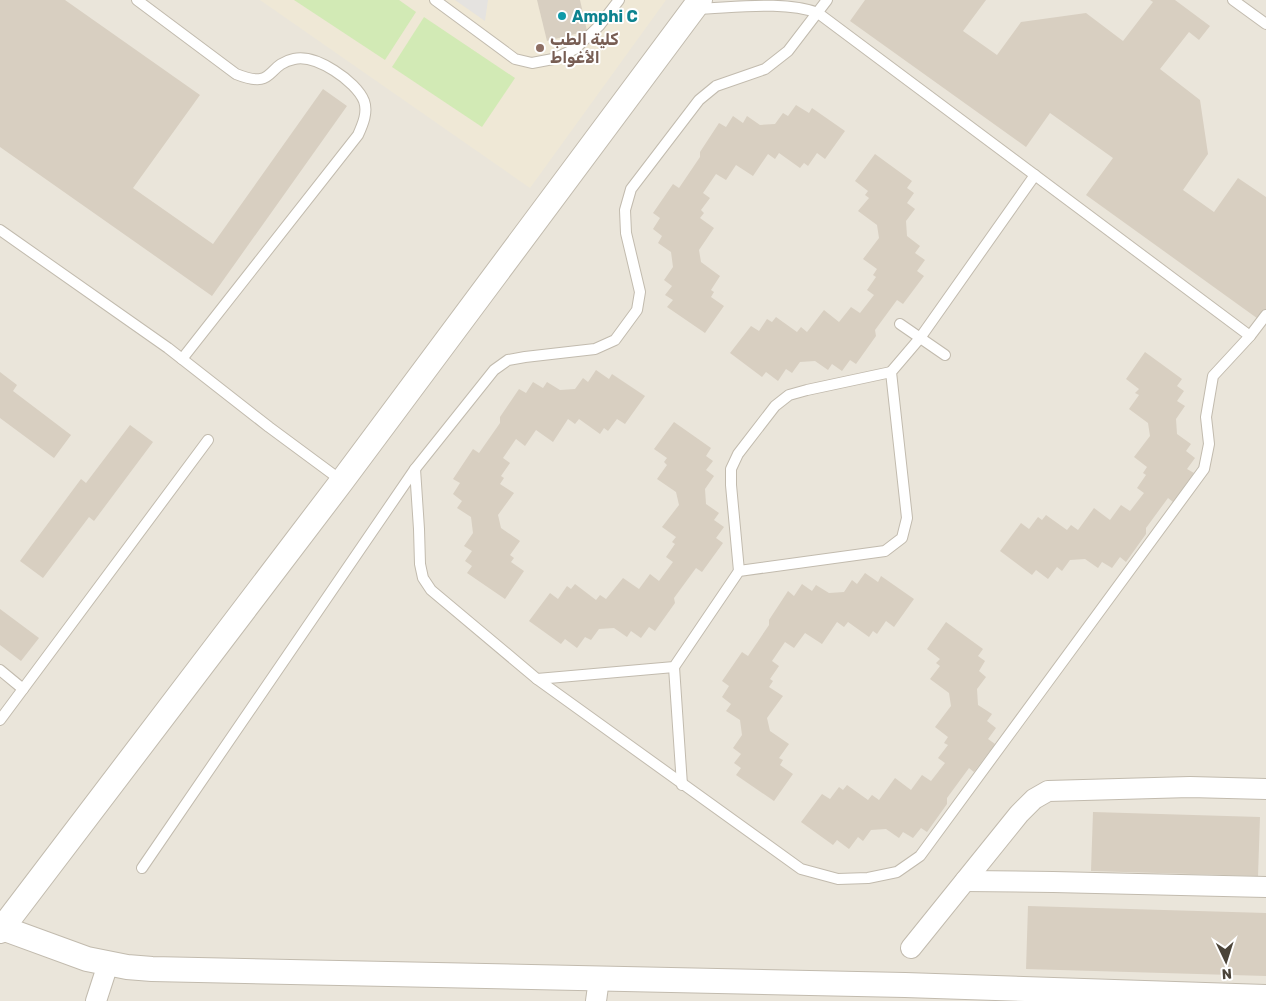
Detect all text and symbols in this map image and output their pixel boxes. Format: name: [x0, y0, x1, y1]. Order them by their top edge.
place label: Amphi C: [572, 7, 638, 26]
marker: Amphi C: [556, 10, 568, 22]
place label: كلية الطب الأغواط: [550, 30, 618, 67]
marker: كلية الطب الأغواط: [534, 42, 546, 54]
north arrow: [1201, 936, 1251, 986]
text: N: [1221, 965, 1232, 982]

